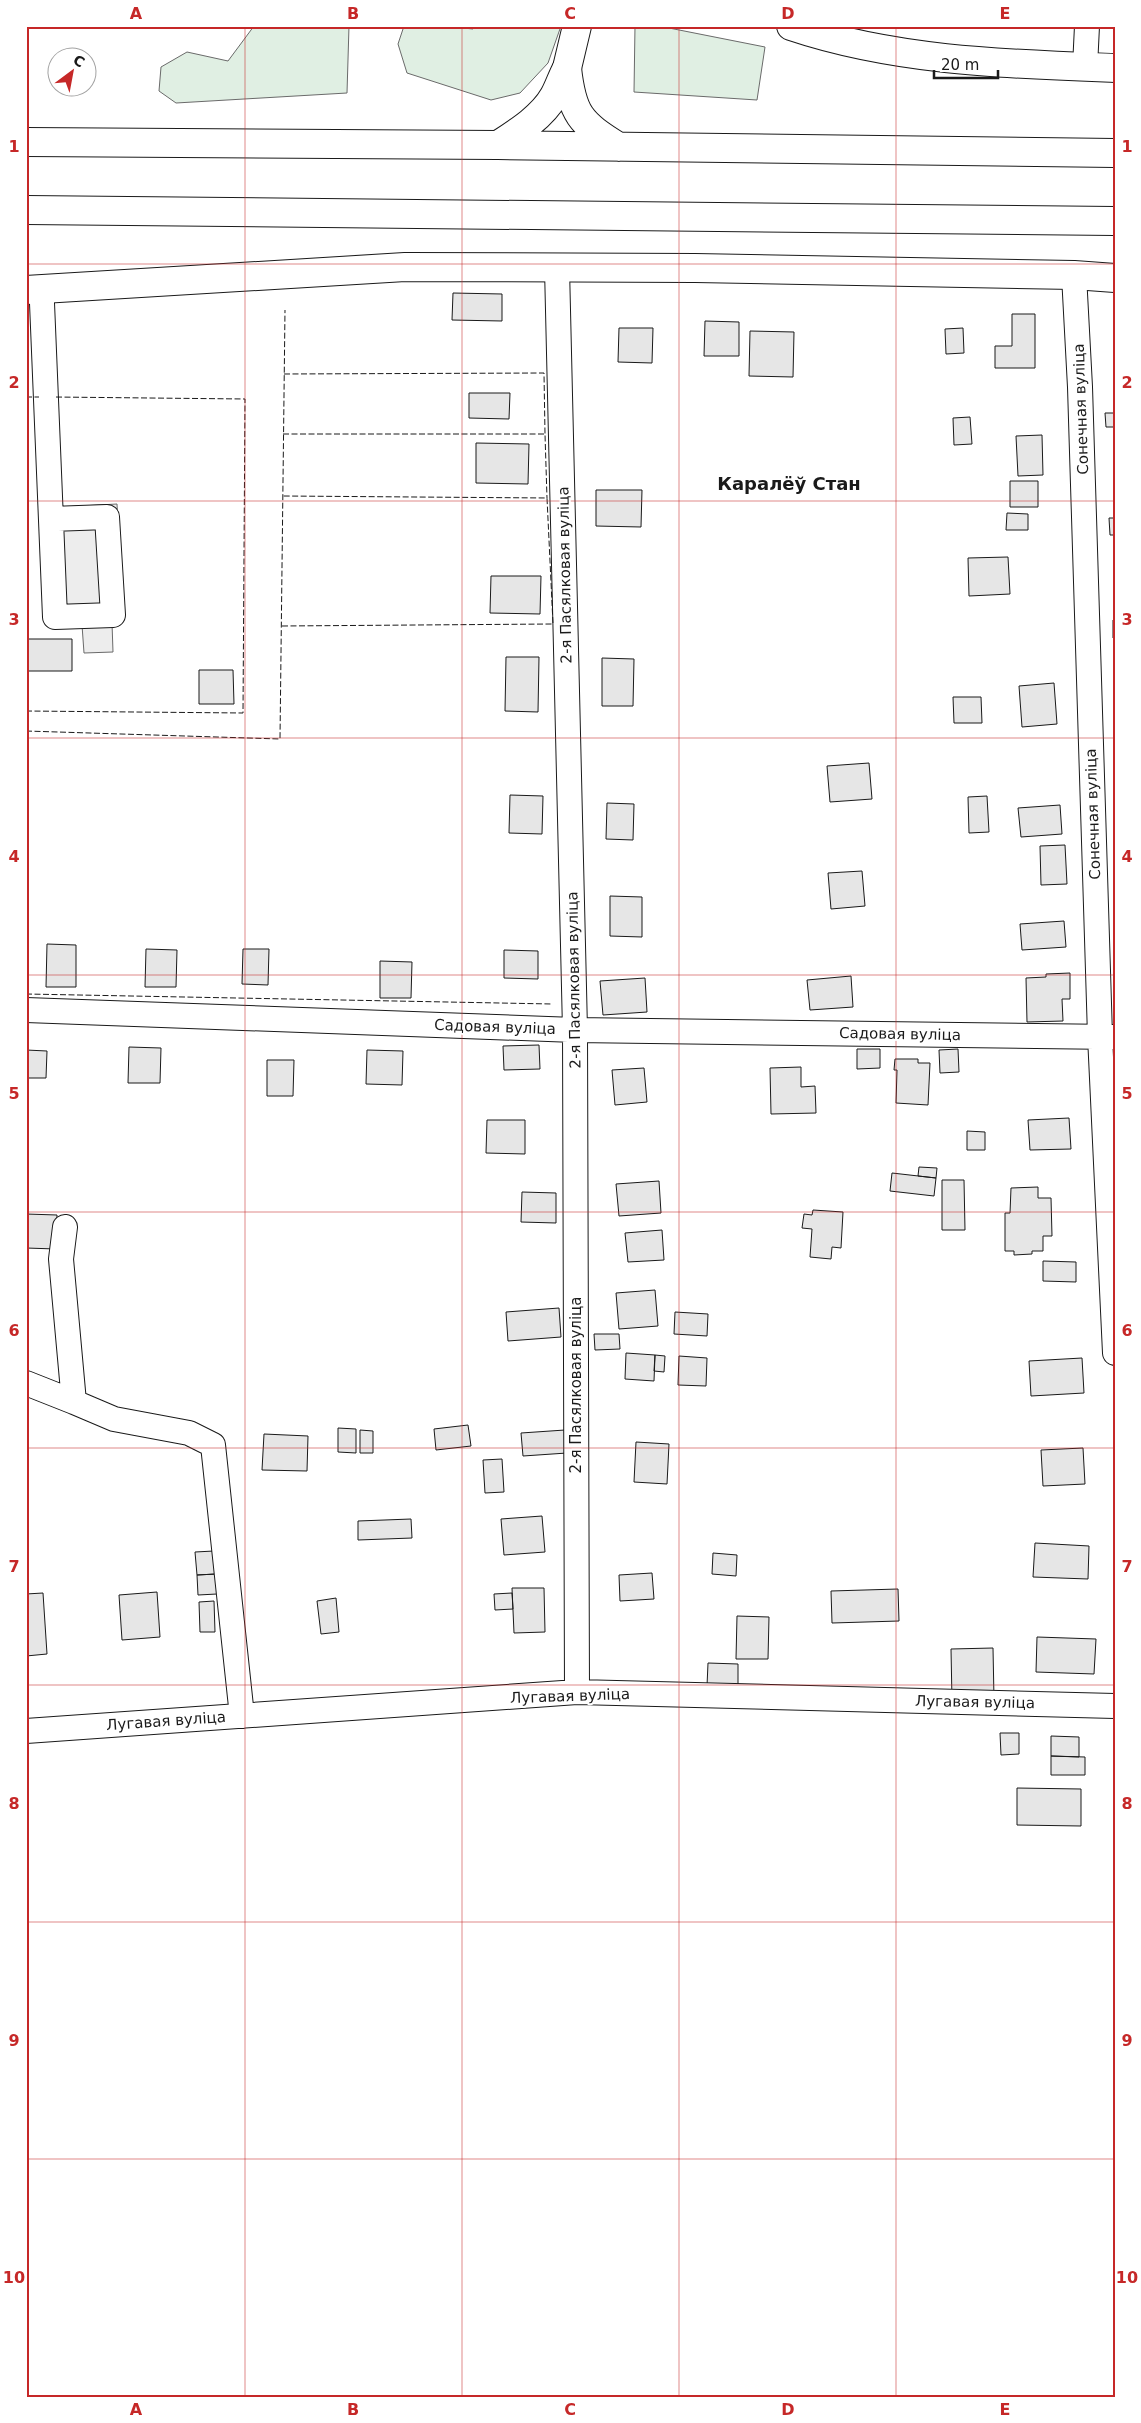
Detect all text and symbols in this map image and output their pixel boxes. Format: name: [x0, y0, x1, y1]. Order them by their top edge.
text: A: [130, 4, 143, 23]
text: B: [347, 4, 359, 23]
text: C: [564, 4, 576, 23]
text: D: [781, 4, 795, 23]
text: E: [1000, 4, 1010, 23]
north arrow: [48, 48, 98, 98]
scale bar: [934, 48, 997, 80]
text: С: [70, 51, 87, 70]
text: 20 m: [941, 56, 979, 74]
text: 1: [8, 137, 20, 156]
text: 1: [1121, 137, 1133, 156]
street label: Сонечная вуліца: [1070, 343, 1092, 475]
text: 2: [8, 373, 20, 392]
text: 2: [1121, 373, 1133, 392]
district label: Каралёў Стан: [717, 473, 861, 494]
street label: 2-я Пасялковая вуліца: [554, 486, 576, 664]
text: 3: [8, 610, 20, 629]
text: 3: [1121, 610, 1133, 629]
street label: Сонечная вуліца: [1082, 748, 1104, 880]
text: 4: [8, 847, 20, 866]
text: 4: [1121, 847, 1133, 866]
street label: 2-я Пасялковая вуліца: [563, 891, 585, 1069]
street label: Садовая вуліца: [434, 1016, 556, 1038]
street label: Садовая вуліца: [839, 1024, 961, 1044]
text: 5: [8, 1084, 20, 1103]
text: 5: [1121, 1084, 1133, 1103]
street label: 2-я Пасялковая вуліца: [567, 1296, 585, 1474]
text: 6: [8, 1321, 20, 1340]
text: 6: [1121, 1321, 1133, 1340]
text: 7: [8, 1557, 20, 1576]
text: 7: [1121, 1557, 1133, 1576]
street label: Лугавая вуліца: [510, 1685, 630, 1707]
street label: Лугавая вуліца: [915, 1692, 1035, 1712]
street label: Лугавая вуліца: [106, 1708, 226, 1734]
text: 8: [8, 1794, 20, 1813]
text: 8: [1121, 1794, 1133, 1813]
text: 9: [8, 2031, 20, 2050]
text: 9: [1121, 2031, 1133, 2050]
text: 10: [3, 2268, 25, 2287]
text: 10: [1116, 2268, 1138, 2287]
text: A: [130, 2400, 143, 2419]
text: B: [347, 2400, 359, 2419]
text: C: [564, 2400, 576, 2419]
text: D: [781, 2400, 795, 2419]
text: E: [1000, 2400, 1010, 2419]

